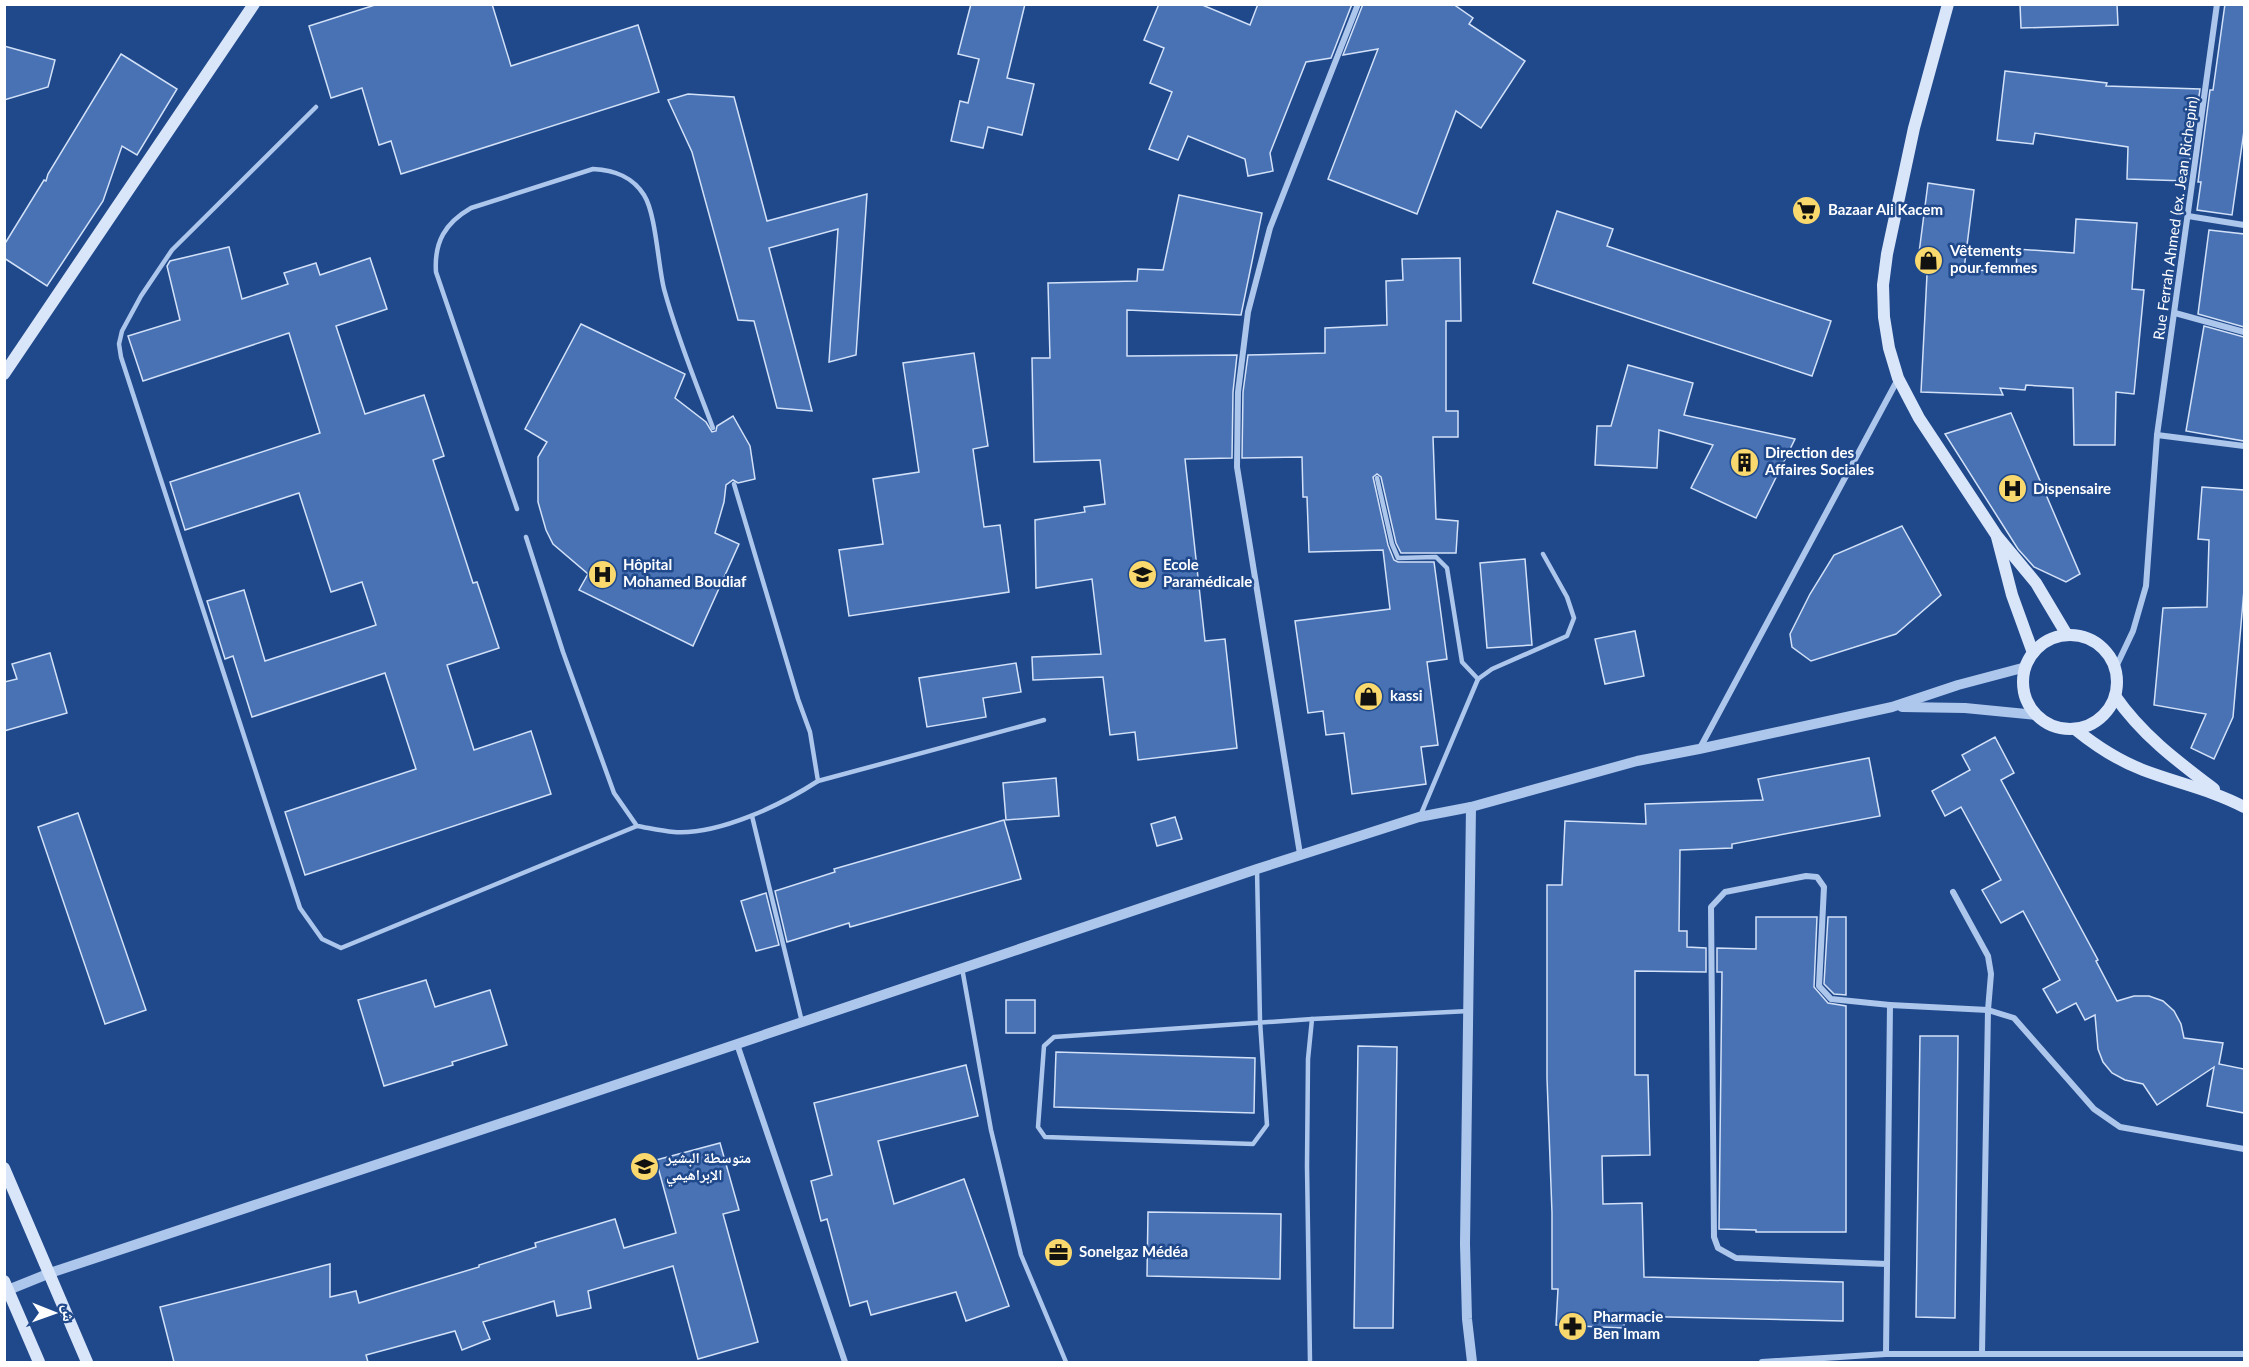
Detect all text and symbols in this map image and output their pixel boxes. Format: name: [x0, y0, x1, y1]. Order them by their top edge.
street label: Rue Ferrah Ahmed (ex. Jean Richepin): [2149, 95, 2201, 341]
supermarket icon: Bazaar Ali Kacem: [1791, 194, 1823, 226]
place label: Bazaar Ali Kacem: [1828, 200, 1943, 218]
place label: Vêtements pour femmes: [1949, 241, 2038, 276]
shop icon: Vêtements pour femmes: [1913, 244, 1945, 276]
place label: Direction des Affaires Sociales: [1764, 443, 1875, 478]
building icon: Direction des Affaires Sociales: [1728, 446, 1760, 478]
hospital icon: Dispensaire: [1996, 473, 2028, 505]
place label: Dispensaire: [2033, 479, 2111, 497]
place label: Hôpital Mohamed Boudiaf: [623, 555, 747, 590]
place label: Ecole Paramédicale: [1163, 555, 1252, 590]
hospital icon: Hôpital Mohamed Boudiaf: [586, 558, 618, 590]
school or university icon: Ecole Paramédicale: [1126, 558, 1158, 590]
shop icon: kassi: [1353, 680, 1385, 712]
place label: kassi: [1390, 686, 1423, 704]
place label: متوسطة البشير الإبراهيمي: [665, 1148, 751, 1187]
school or university icon: متوسطة البشير الإبراهيمي: [629, 1151, 661, 1183]
office icon: Sonelgaz Médéa: [1042, 1236, 1074, 1268]
place label: Sonelgaz Médéa: [1079, 1242, 1188, 1260]
north arrow: [24, 1283, 84, 1343]
text: ش: [59, 1305, 79, 1322]
place label: Pharmacie Ben Imam: [1593, 1307, 1663, 1342]
pharmacy icon: Pharmacie Ben Imam: [1556, 1310, 1588, 1342]

